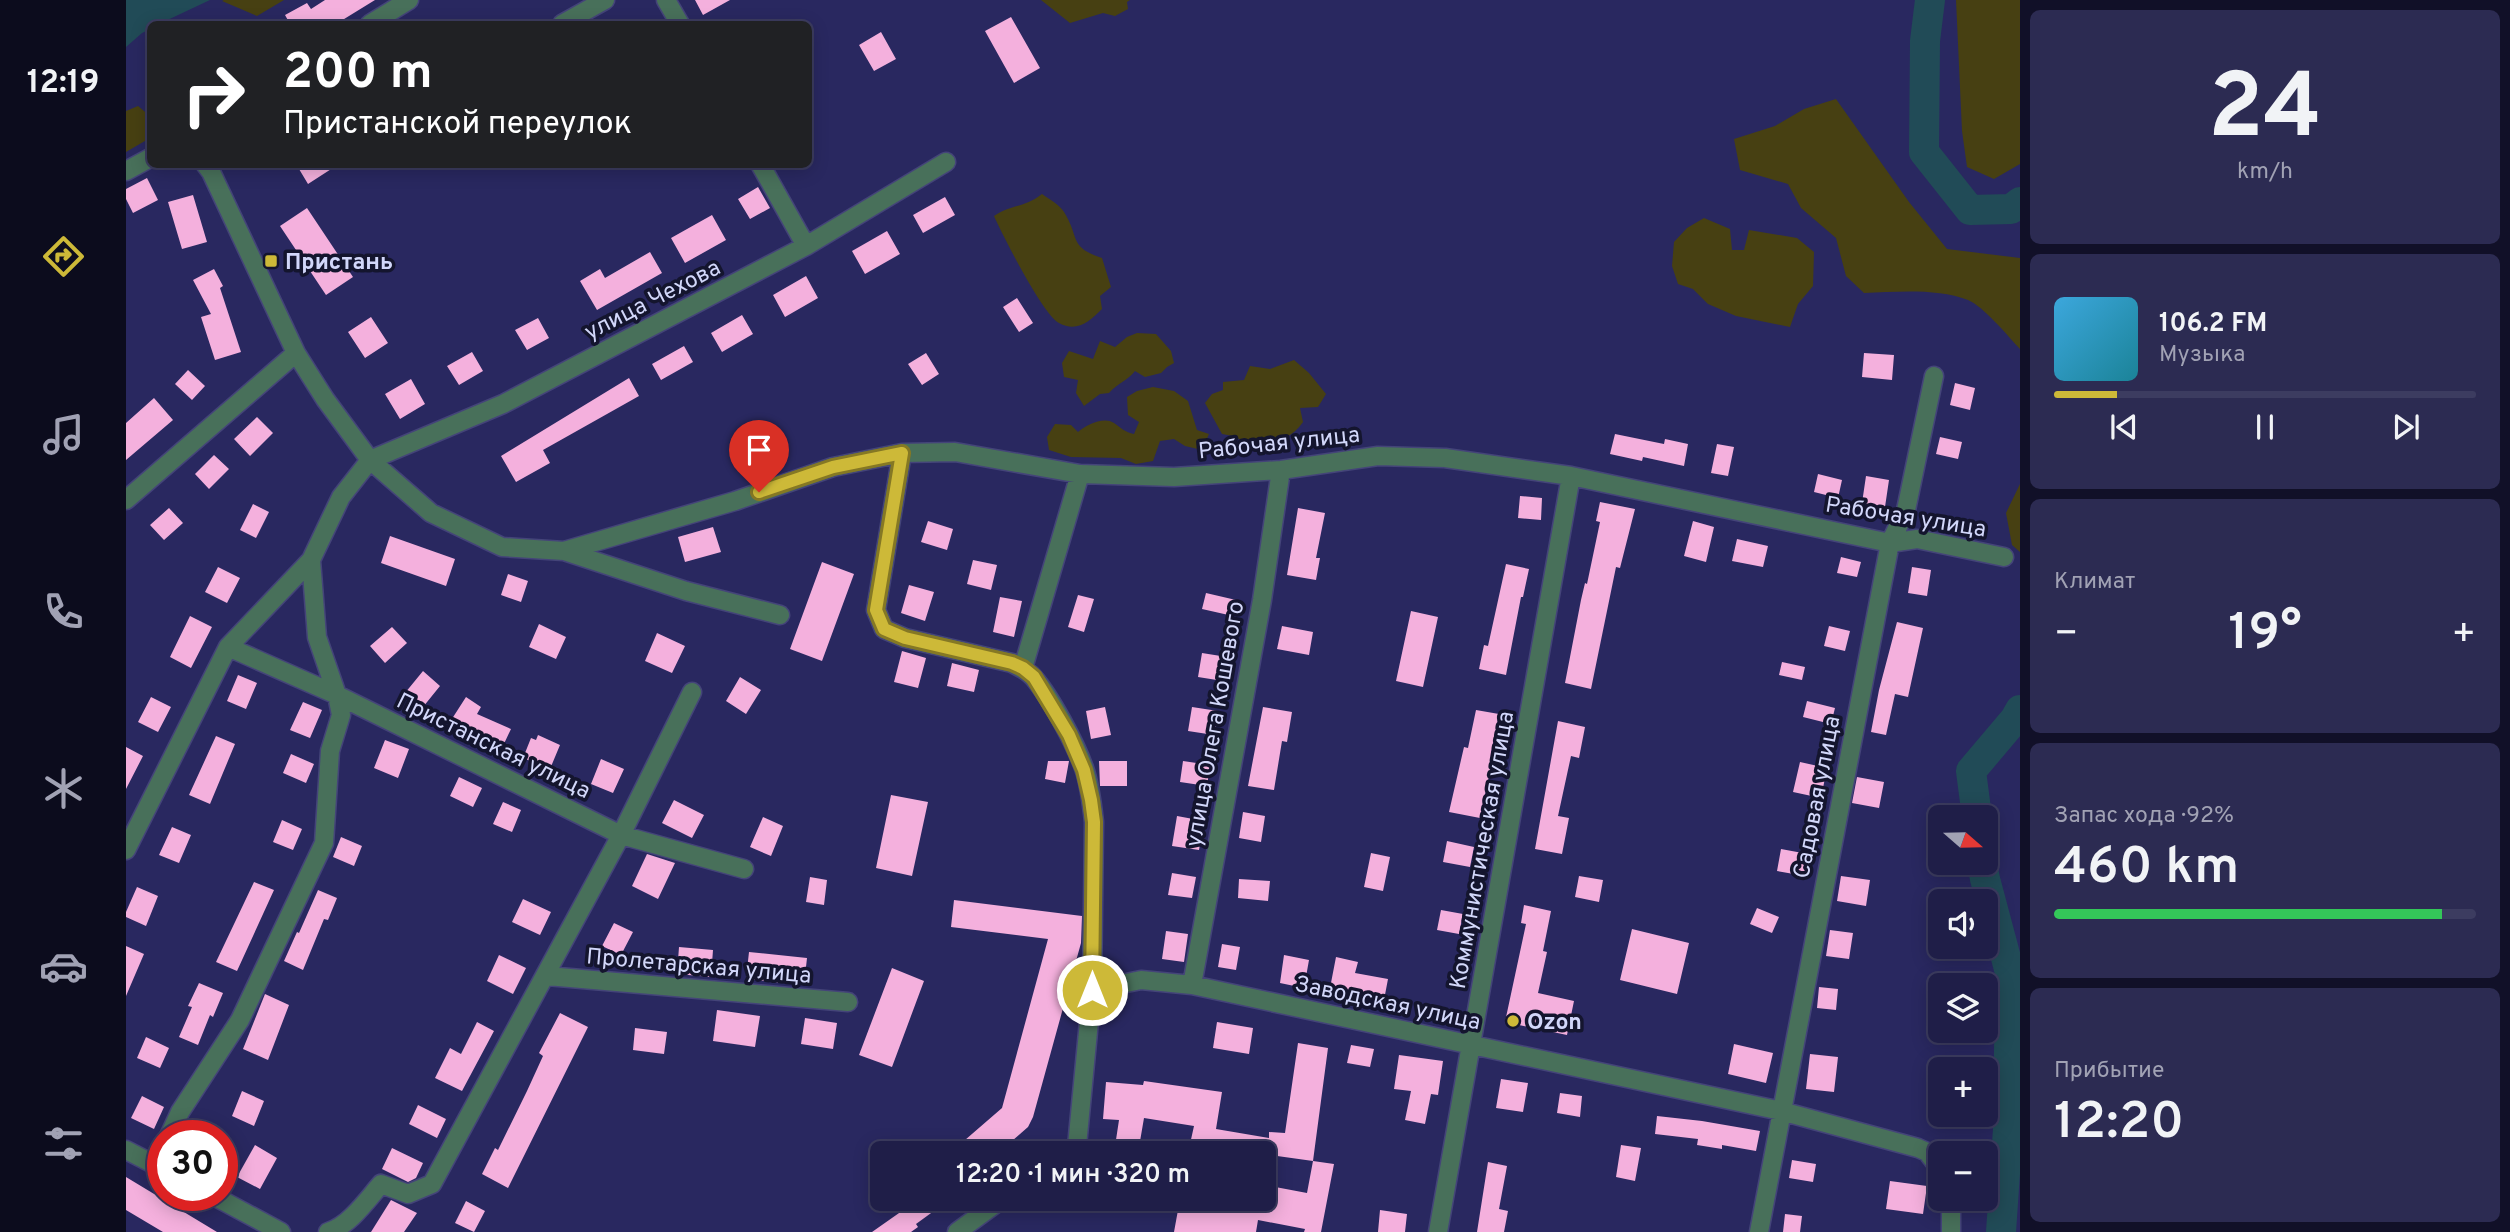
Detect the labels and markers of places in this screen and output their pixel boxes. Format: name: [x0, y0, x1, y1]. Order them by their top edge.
place label: Пристань: [285, 249, 393, 278]
marker: Пристань: [263, 253, 279, 269]
pin: [729, 420, 789, 492]
place label: Ozon: [1527, 1009, 1582, 1038]
marker: Ozon: [1505, 1013, 1521, 1029]

